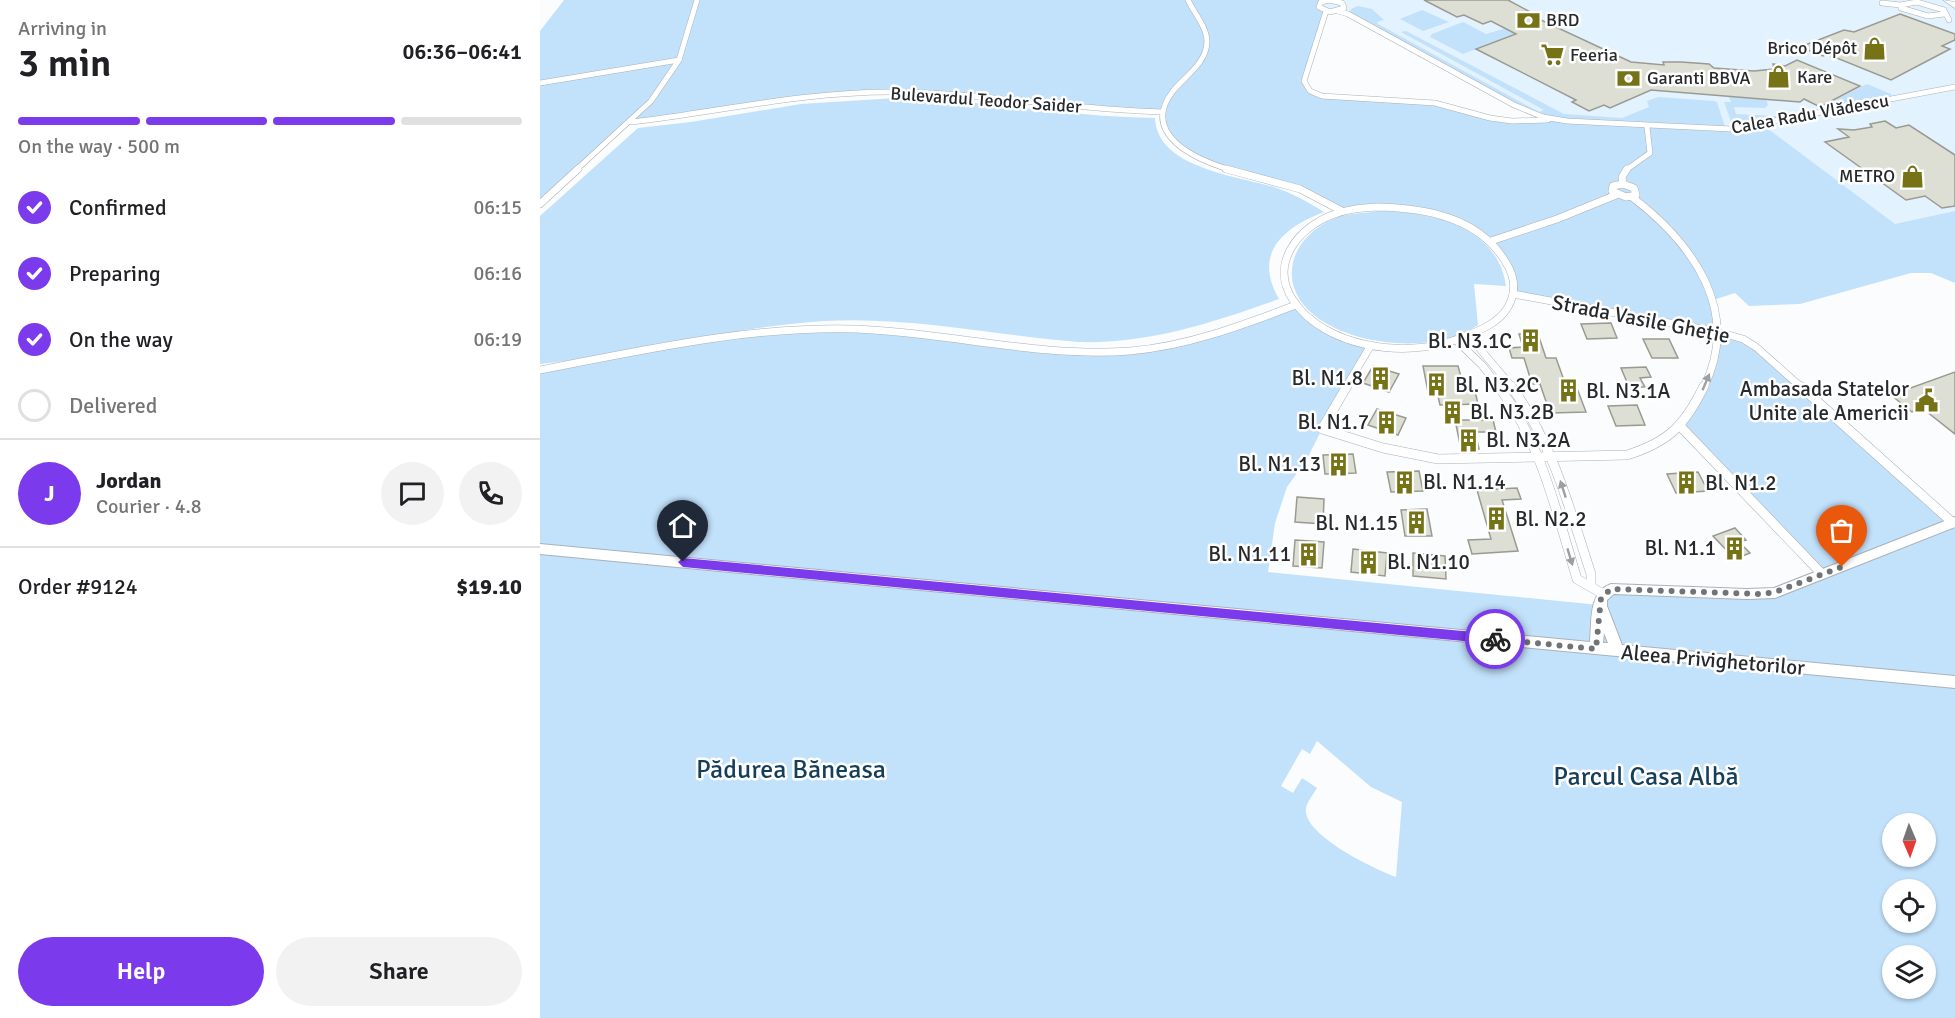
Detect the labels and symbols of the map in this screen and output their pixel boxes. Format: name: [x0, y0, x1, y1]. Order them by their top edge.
bank icon: BRD: [1515, 7, 1541, 33]
place label: BRD: [1546, 9, 1579, 31]
shop icon: Brico Dépôt: [1862, 35, 1888, 61]
place label: Brico Dépôt: [1767, 37, 1857, 59]
supermarket icon: Feeria: [1539, 42, 1565, 68]
place label: Feeria: [1570, 44, 1618, 66]
shop icon: Kare: [1766, 64, 1792, 90]
bank icon: Garanti BBVA: [1616, 65, 1642, 91]
place label: Kare: [1797, 66, 1832, 88]
place label: Garanti BBVA: [1647, 67, 1750, 89]
street label: Bulevardul Teodor Saider: [890, 82, 1083, 118]
street label: Calea Radu Vlădescu: [1729, 89, 1891, 139]
shop icon: METRO: [1900, 163, 1926, 189]
place label: METRO: [1839, 165, 1895, 187]
street label: Strada Vasile Gheție: [1550, 289, 1732, 349]
place label: Bl. N3.1C: [1428, 328, 1512, 354]
building icon: Bl. N3.1C: [1517, 328, 1543, 354]
place label: Bl. N1.8: [1292, 365, 1363, 391]
building icon: Bl. N1.8: [1368, 365, 1394, 391]
building icon: Bl. N3.2C: [1424, 372, 1450, 398]
place label: Bl. N3.2C: [1455, 372, 1539, 398]
one-way arrow: [1701, 373, 1711, 391]
place label: Ambasada Statelor Unite ale Americii: [1740, 376, 1909, 426]
building icon: Bl. N3.1A: [1555, 378, 1581, 404]
place label: Bl. N3.1A: [1586, 378, 1670, 404]
public building icon: Ambasada Statelor Unite ale Americii: [1914, 388, 1940, 414]
building icon: Bl. N3.2B: [1439, 399, 1465, 425]
place label: Bl. N3.2B: [1470, 399, 1554, 425]
place label: Bl. N1.7: [1298, 409, 1369, 435]
building icon: Bl. N1.7: [1374, 409, 1400, 435]
building icon: Bl. N3.2A: [1455, 427, 1481, 453]
place label: Bl. N3.2A: [1486, 427, 1570, 453]
place label: Bl. N1.13: [1238, 451, 1321, 477]
building icon: Bl. N1.13: [1326, 451, 1352, 477]
building icon: Bl. N1.14: [1392, 469, 1418, 495]
place label: Bl. N1.14: [1423, 469, 1506, 495]
building icon: Bl. N1.2: [1674, 470, 1700, 496]
place label: Bl. N1.2: [1705, 470, 1776, 496]
one-way arrow: [1558, 480, 1568, 498]
pin: [657, 500, 708, 562]
pin: [1816, 505, 1867, 567]
building icon: Bl. N2.2: [1484, 506, 1510, 532]
place label: Bl. N2.2: [1515, 506, 1586, 532]
place label: Bl. N1.15: [1315, 510, 1398, 536]
building icon: Bl. N1.15: [1403, 510, 1429, 536]
place label: Bl. N1.1: [1645, 535, 1716, 561]
building icon: Bl. N1.1: [1721, 535, 1747, 561]
place label: Bl. N1.11: [1208, 541, 1291, 567]
building icon: Bl. N1.11: [1296, 541, 1322, 567]
one-way arrow: [1566, 548, 1575, 566]
building icon: Bl. N1.10: [1356, 549, 1382, 575]
place label: Bl. N1.10: [1387, 549, 1470, 575]
courier: [1465, 609, 1525, 669]
street label: Aleea Privighetorilor: [1620, 639, 1806, 681]
park label: Pădurea Băneasa: [696, 754, 886, 786]
park label: Parcul Casa Albă: [1553, 761, 1739, 793]
north arrow: [1882, 813, 1936, 867]

